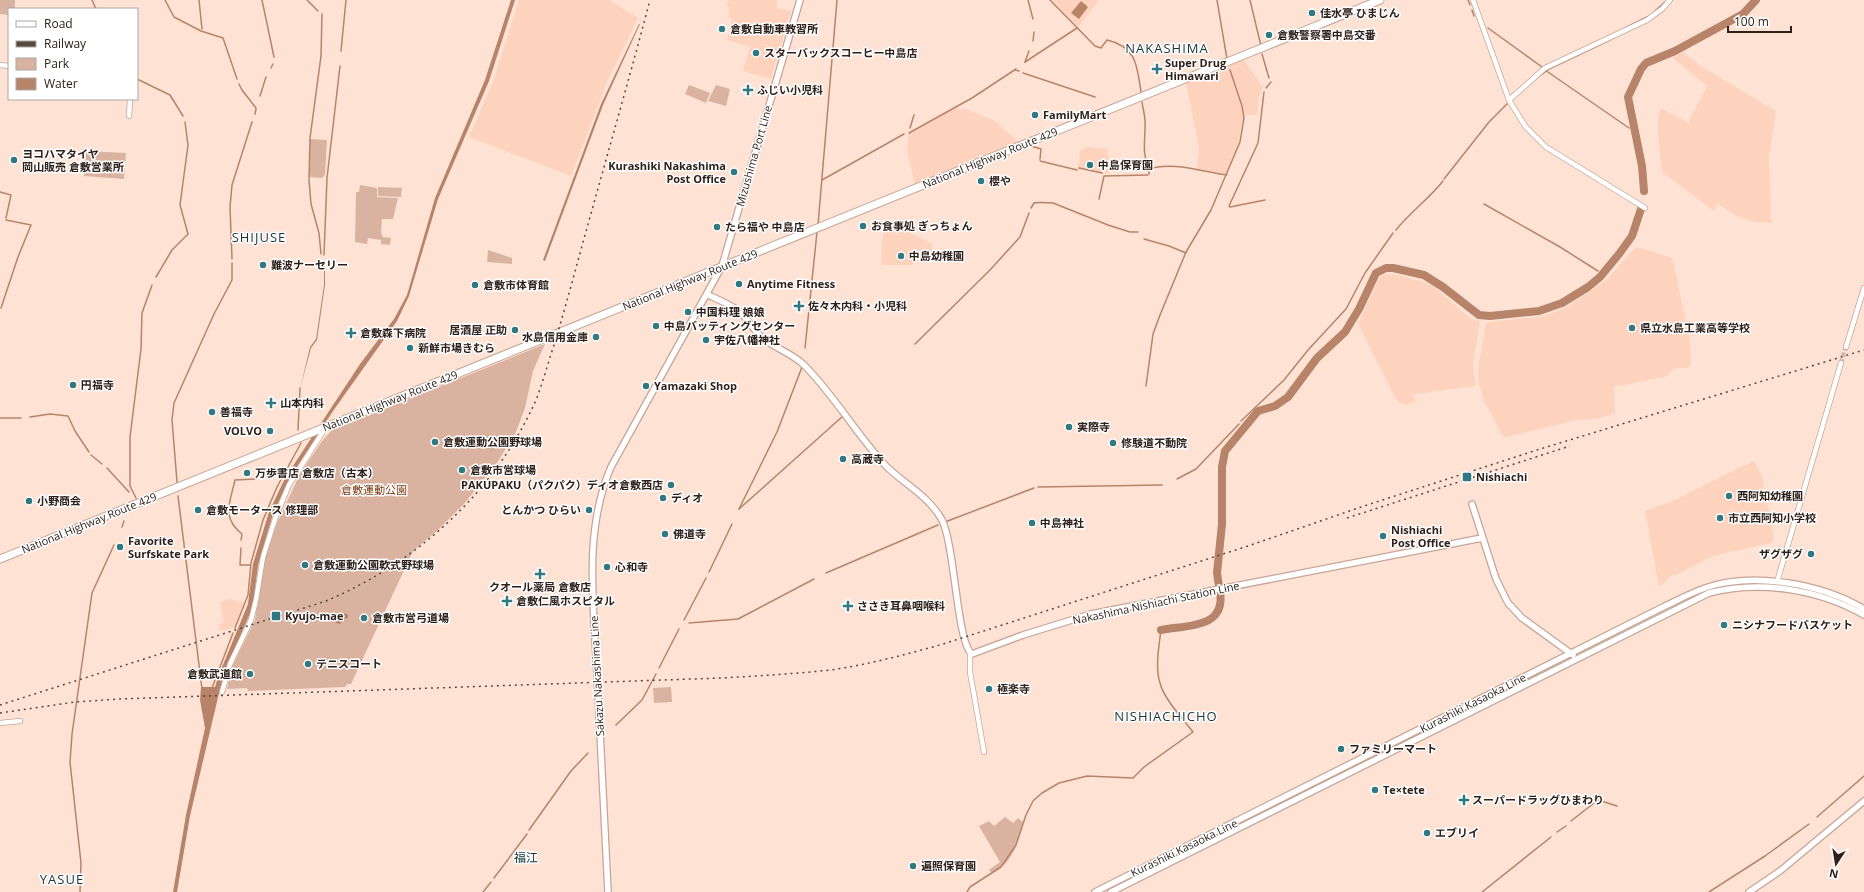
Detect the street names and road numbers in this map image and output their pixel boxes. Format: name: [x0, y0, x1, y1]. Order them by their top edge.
street label: Mizushima Port Line: [732, 104, 775, 208]
street label: National Highway Route 429: [920, 123, 1060, 192]
street label: National Highway Route 429: [620, 245, 760, 314]
street label: National Highway Route 429: [320, 366, 460, 435]
street label: National Highway Route 429: [19, 488, 159, 557]
street label: Nakashima Nishiachi Station Line: [1071, 577, 1241, 628]
street label: Sakazu Nakashima Line: [586, 615, 607, 737]
street label: Kurashiki Kasaoka Line: [1417, 669, 1528, 736]
street label: Kurashiki Kasaoka Line: [1128, 815, 1240, 880]

